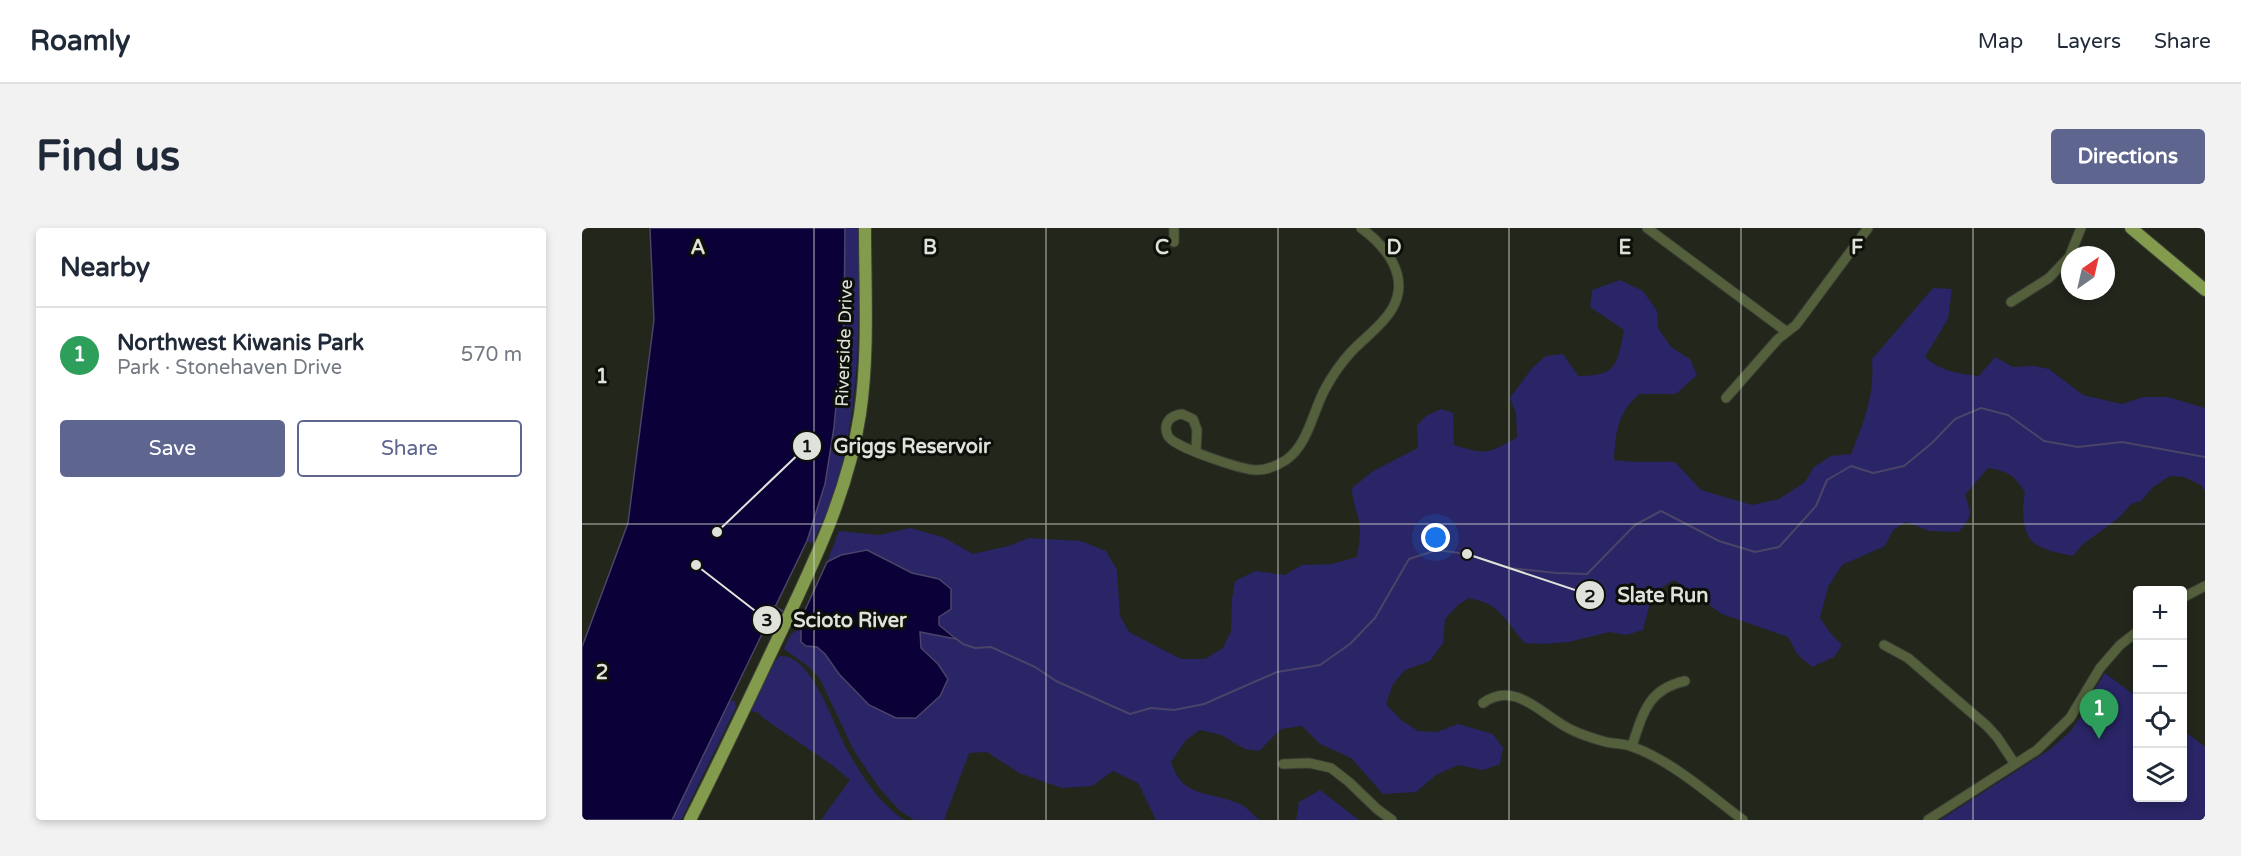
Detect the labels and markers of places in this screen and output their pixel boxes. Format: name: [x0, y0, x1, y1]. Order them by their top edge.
callout: Griggs Reservoir: [792, 427, 1003, 465]
callout: Slate Run: [1575, 576, 1720, 614]
callout: Scioto River: [752, 601, 919, 639]
pin: 1: [2080, 690, 2119, 739]

